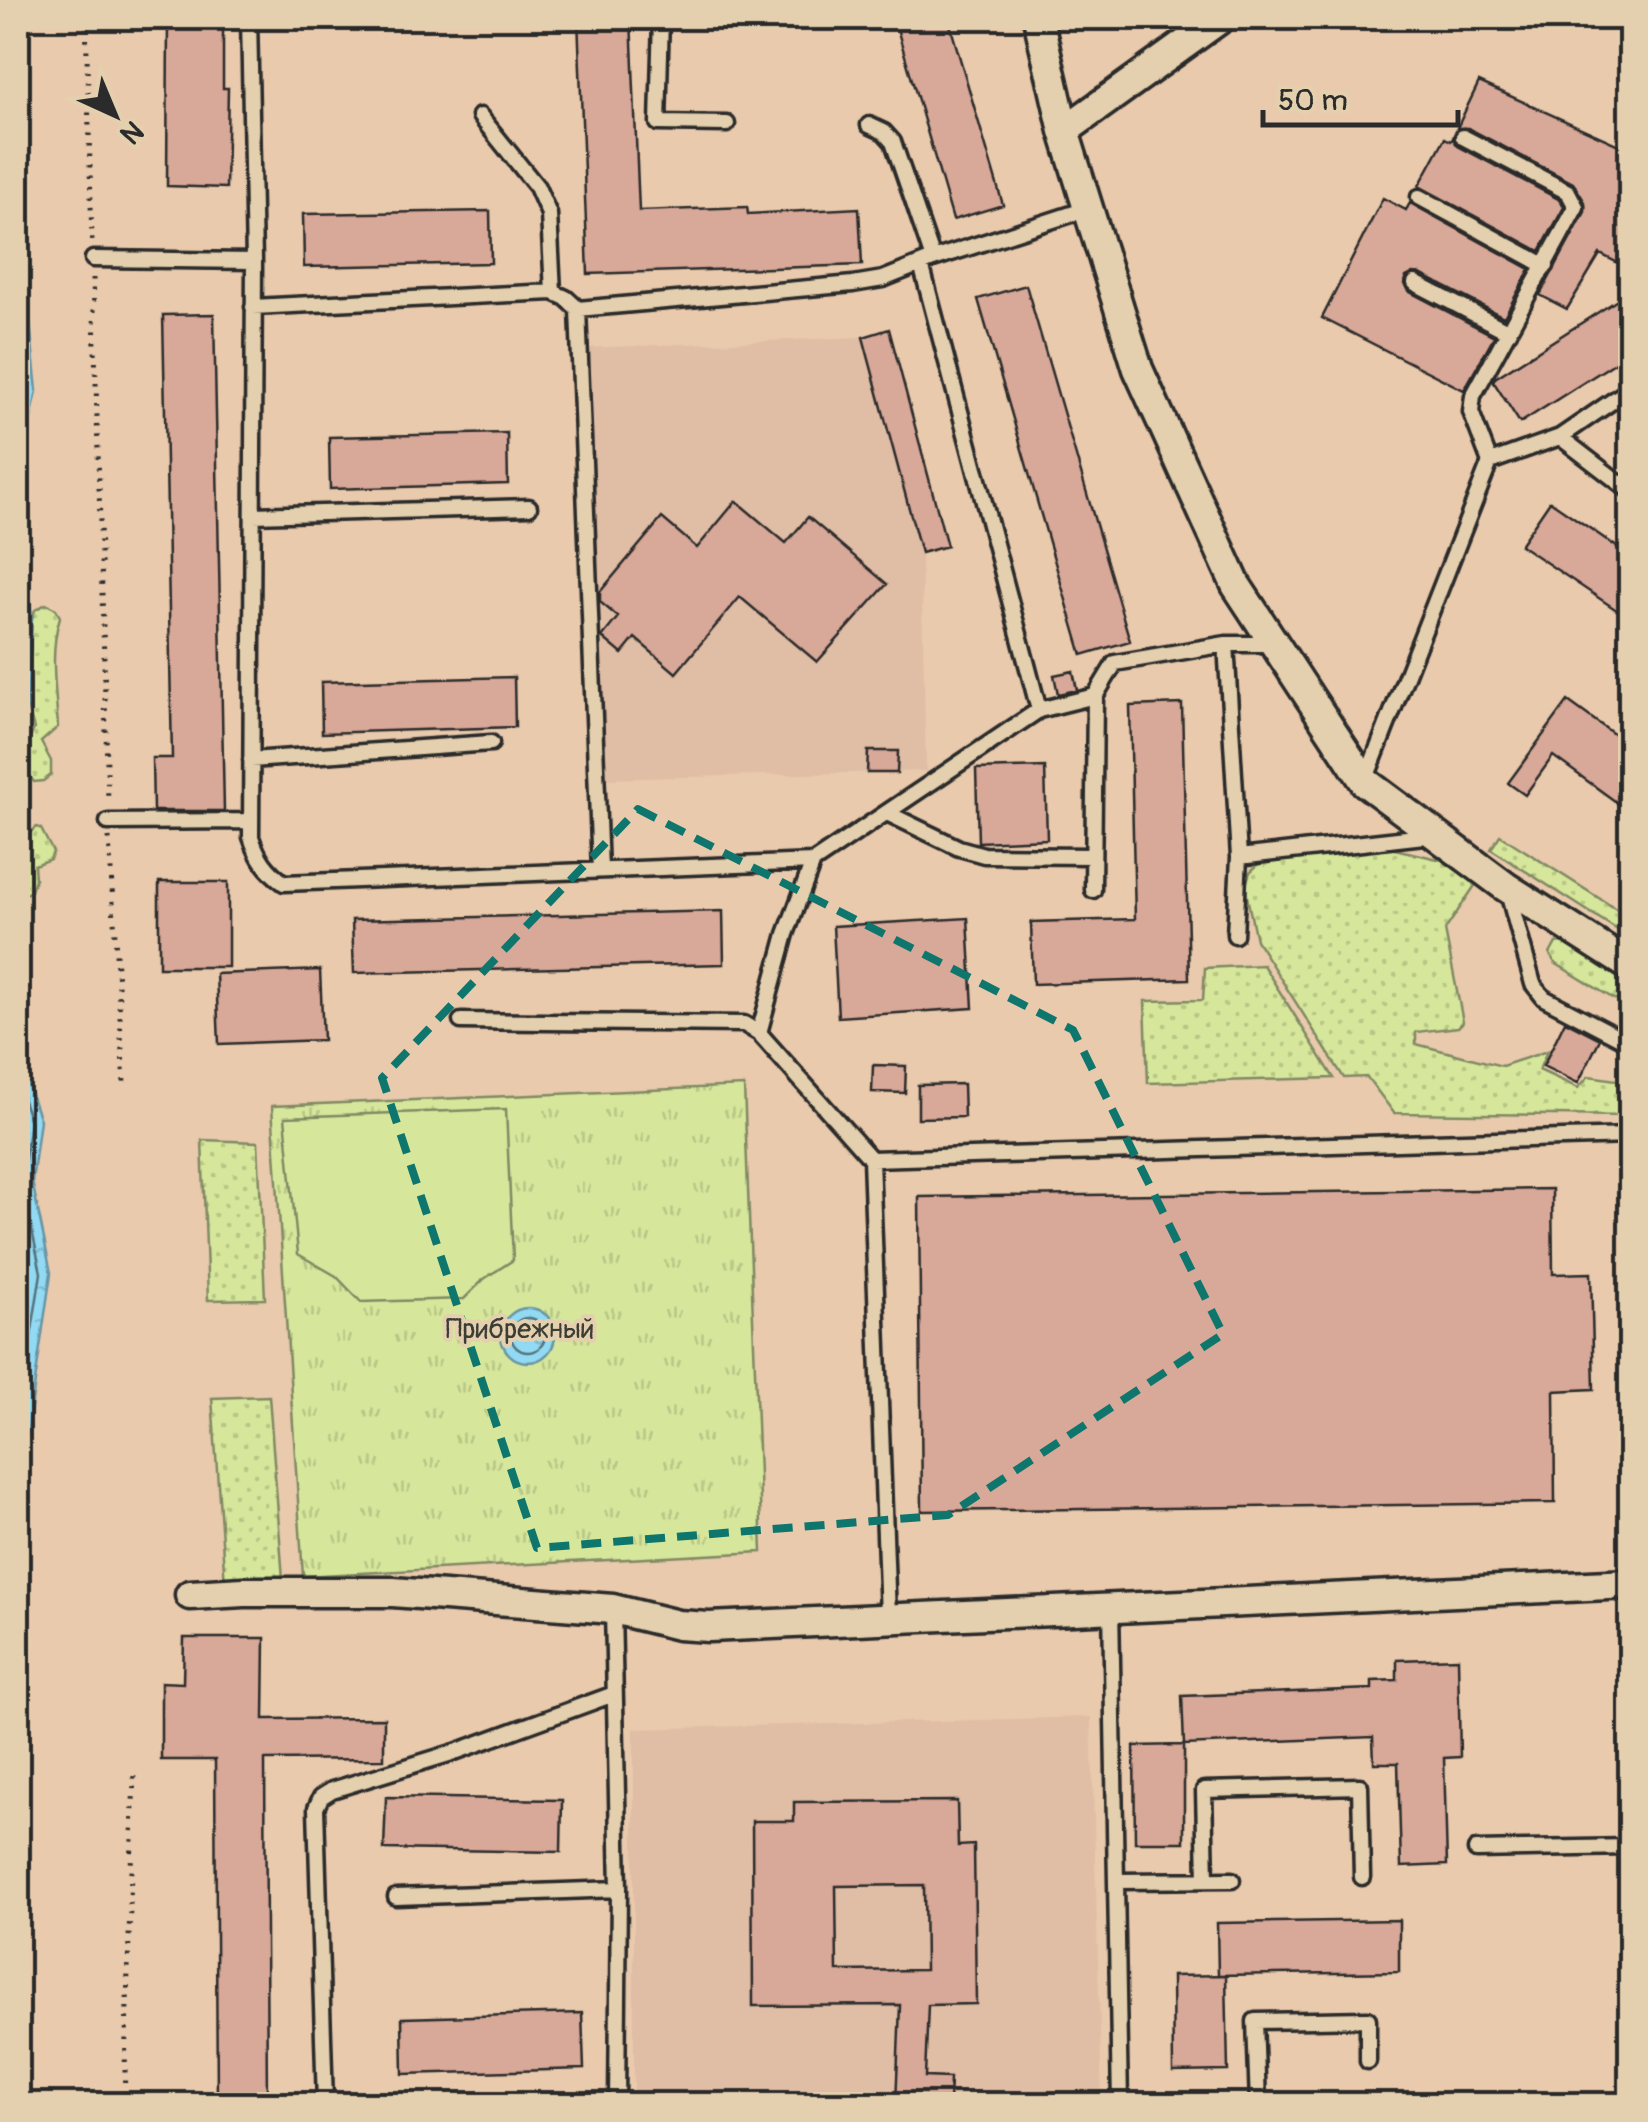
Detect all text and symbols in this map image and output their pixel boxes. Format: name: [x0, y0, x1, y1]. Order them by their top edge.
north arrow: [65, 65, 165, 165]
scale bar: [1263, 65, 1458, 127]
text: 50 m: [1278, 82, 1348, 119]
text: N: [112, 113, 150, 151]
park label: Прибрежный: [446, 1312, 594, 1347]

